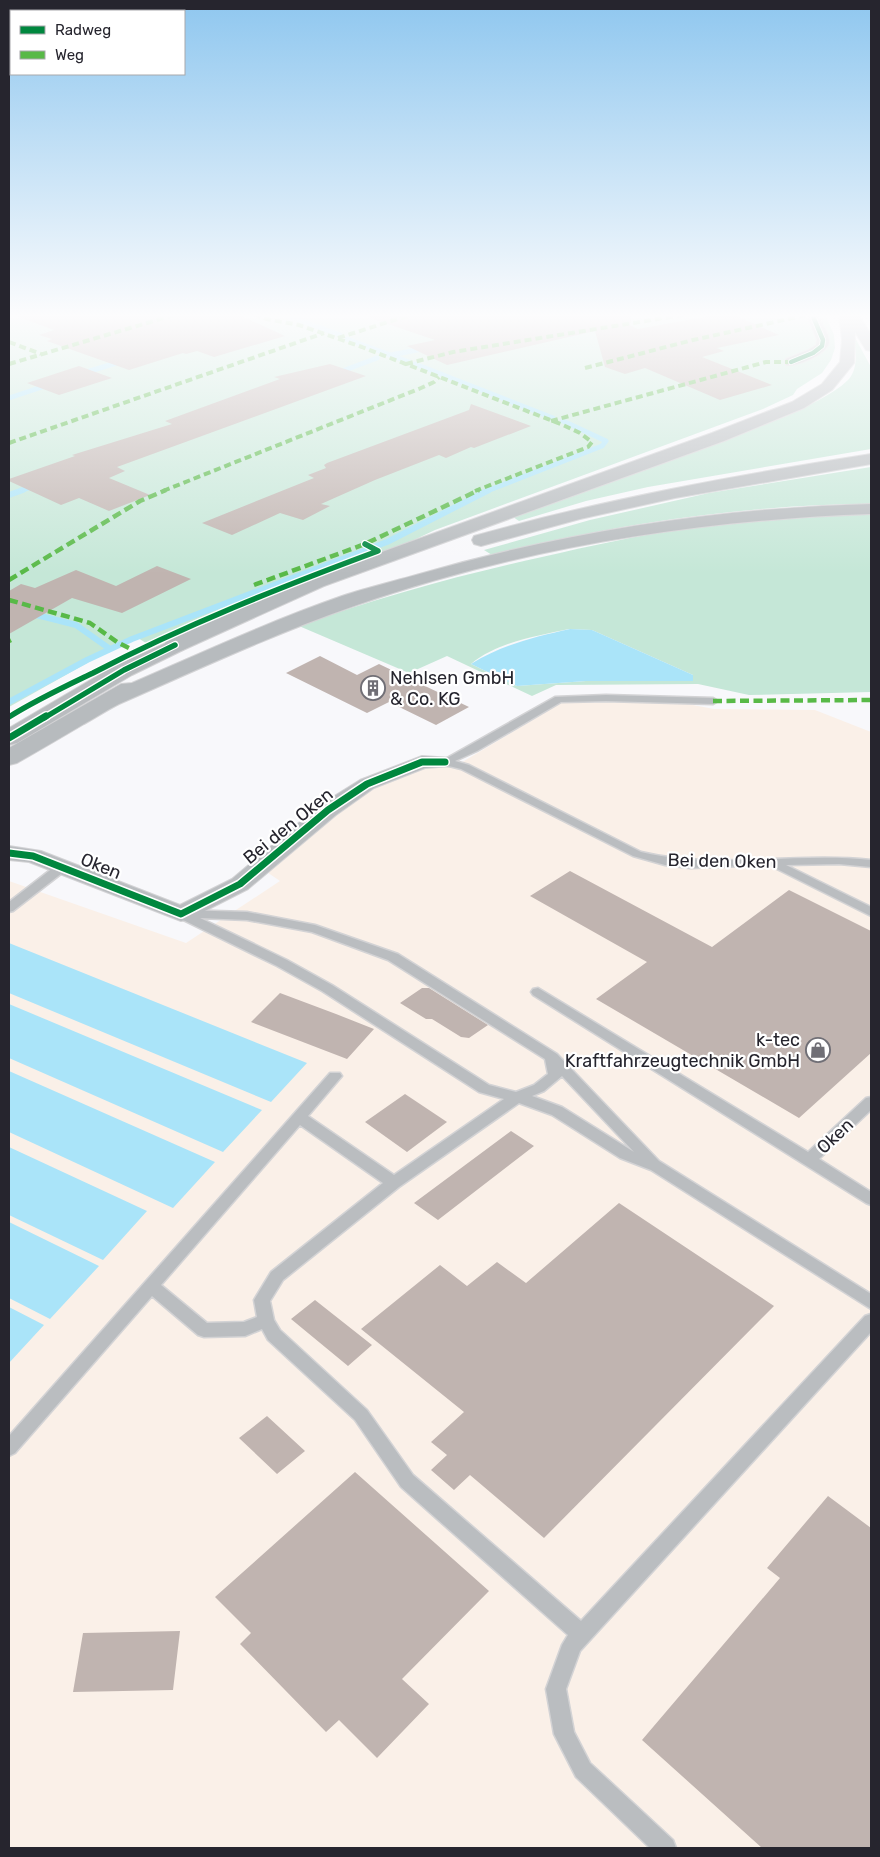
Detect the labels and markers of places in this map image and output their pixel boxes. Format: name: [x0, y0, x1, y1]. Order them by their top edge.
place label: Nehlsen GmbH & Co. KG: [390, 667, 514, 710]
building icon: Nehlsen GmbH & Co. KG: [360, 675, 386, 701]
place label: k-tec Kraftfahrzeugtechnik GmbH: [565, 1029, 800, 1072]
shop icon: k-tec Kraftfahrzeugtechnik GmbH: [805, 1037, 831, 1063]

